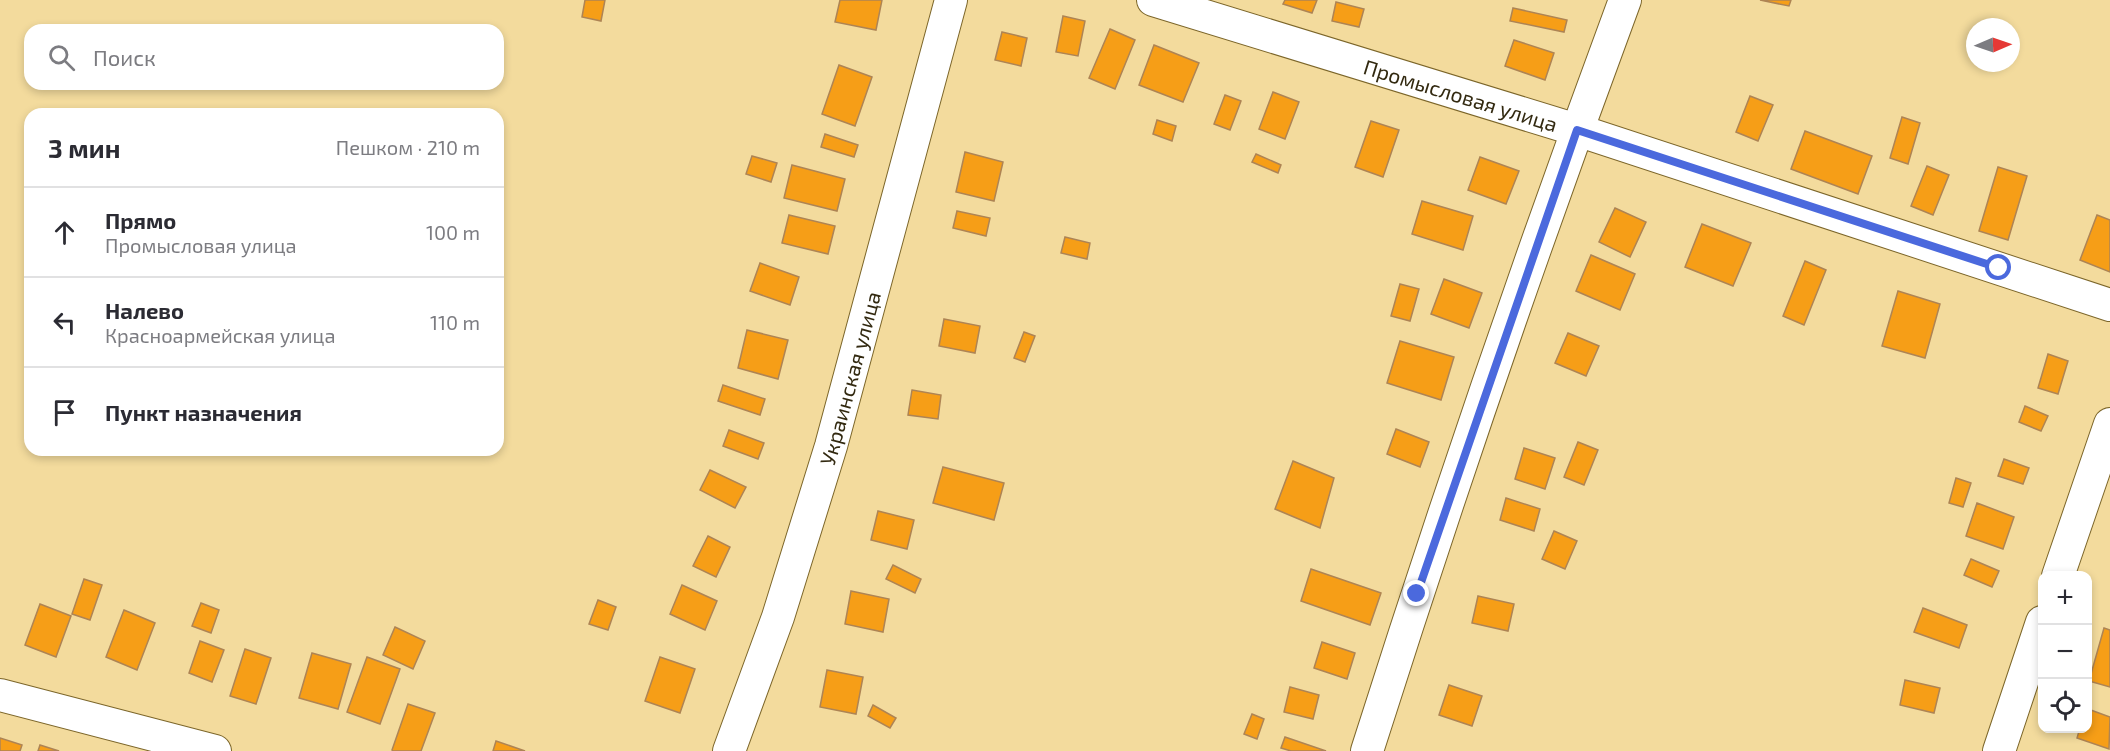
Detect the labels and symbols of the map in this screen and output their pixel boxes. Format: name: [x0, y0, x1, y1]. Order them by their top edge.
north arrow: [1966, 18, 2020, 72]
street label: Промысловая улица: [1361, 53, 1561, 136]
route start: [1985, 254, 2011, 280]
street label: Украинская улица: [813, 289, 885, 468]
route end: [1403, 580, 1429, 606]

